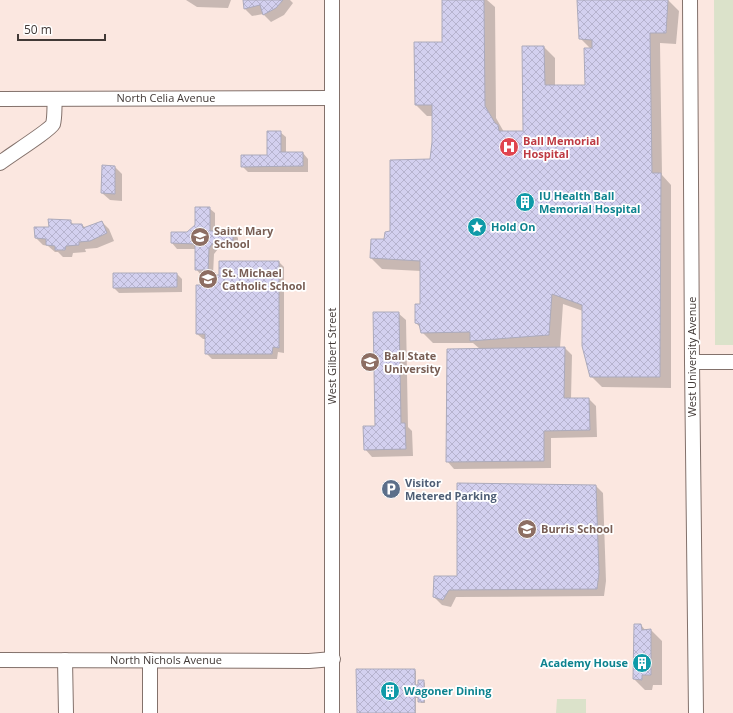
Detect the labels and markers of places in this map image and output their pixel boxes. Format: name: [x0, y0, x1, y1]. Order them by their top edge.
place label: Ball Memorial Hospital: [523, 133, 599, 161]
hospital icon: Ball Memorial Hospital: [498, 136, 520, 158]
place label: IU Health Ball Memorial Hospital: [539, 188, 640, 216]
building icon: IU Health Ball Memorial Hospital: [514, 191, 536, 213]
place icon: Hold On: [466, 216, 488, 238]
place label: Hold On: [491, 219, 535, 234]
place label: Saint Mary School: [214, 223, 274, 251]
school or university icon: Saint Mary School: [189, 226, 211, 248]
place label: St. Michael Catholic School: [222, 265, 306, 293]
school or university icon: St. Michael Catholic School: [197, 268, 219, 290]
place label: Ball State University: [384, 348, 441, 376]
school or university icon: Ball State University: [359, 351, 381, 373]
place label: Visitor Metered Parking: [405, 475, 497, 503]
parking icon: Visitor Metered Parking: [380, 478, 402, 500]
school or university icon: Burris School: [516, 518, 538, 540]
place label: Burris School: [541, 521, 613, 536]
building icon: Academy House: [631, 652, 653, 674]
place label: Academy House: [540, 655, 628, 670]
building icon: Wagoner Dining: [379, 680, 401, 702]
place label: Wagoner Dining: [404, 683, 492, 698]

